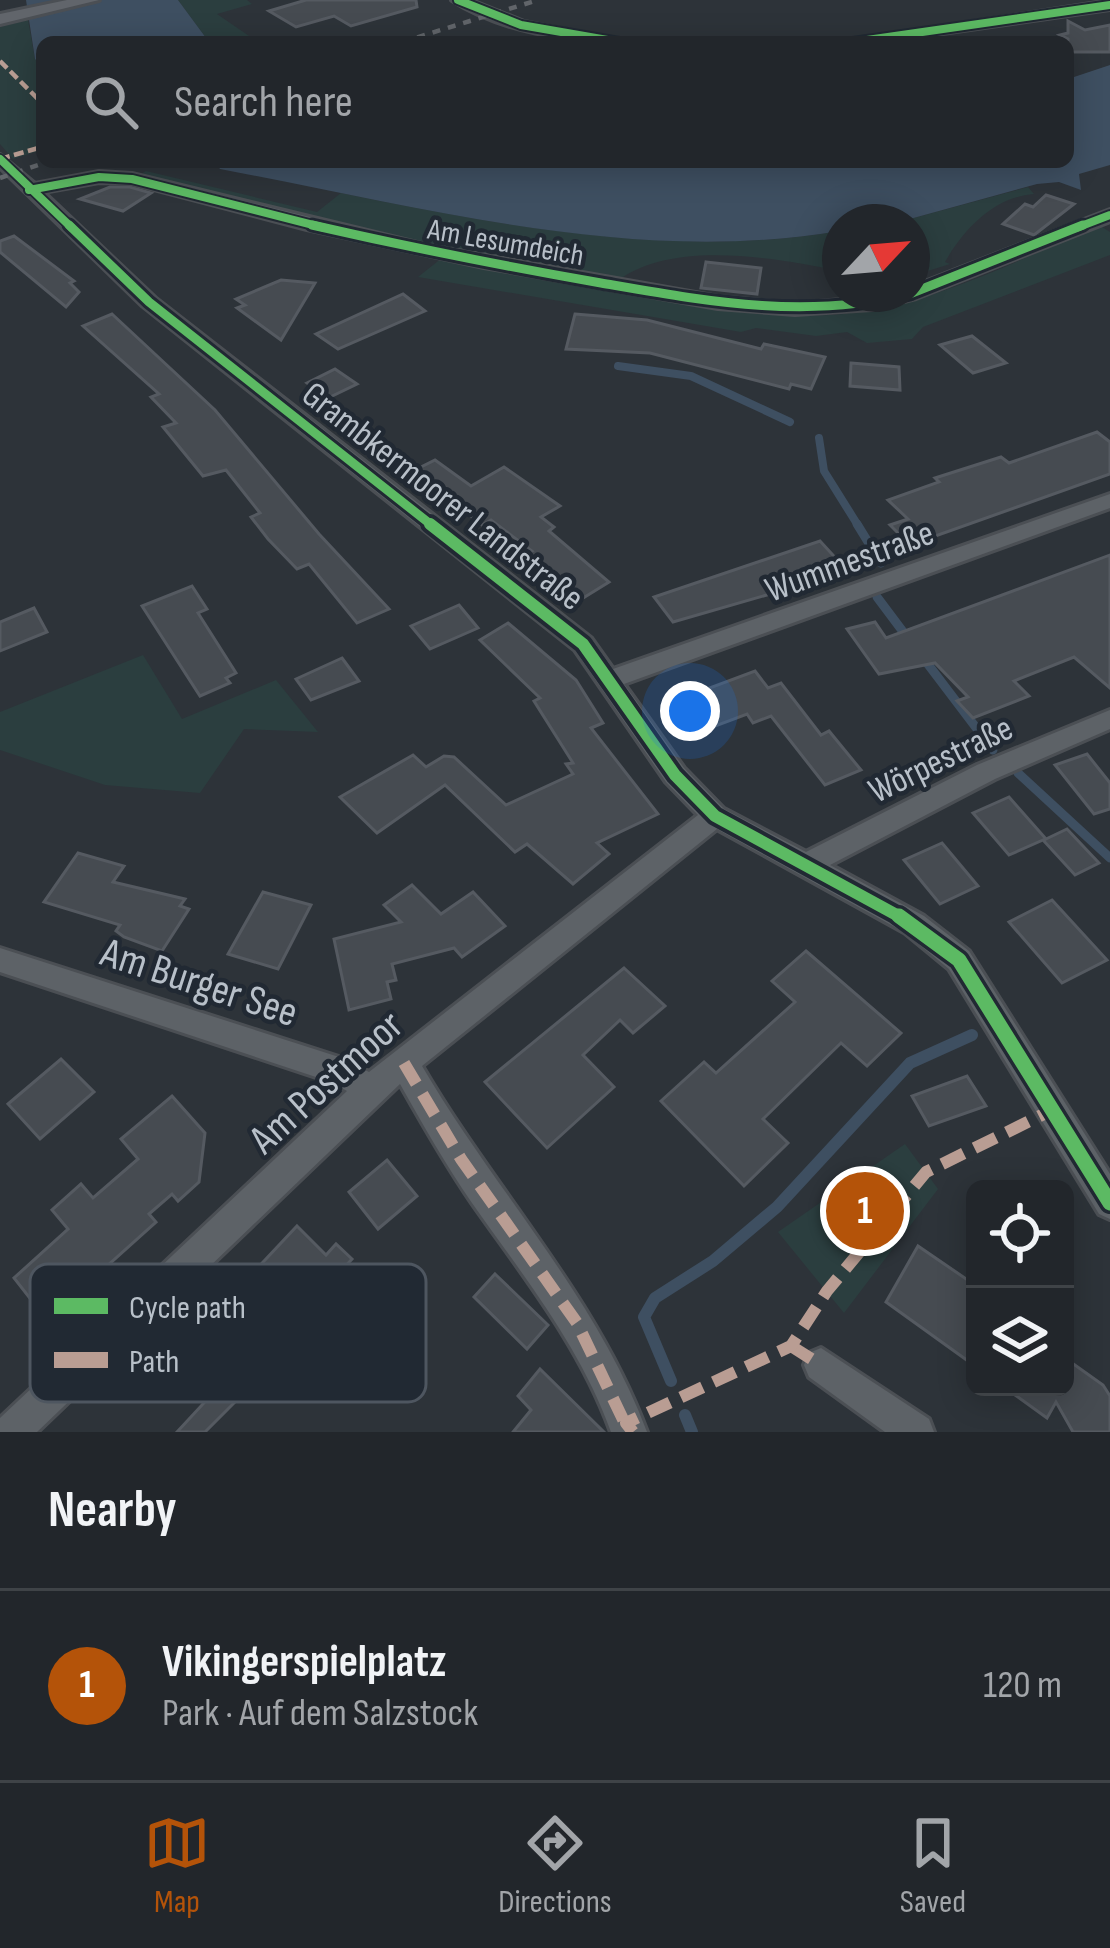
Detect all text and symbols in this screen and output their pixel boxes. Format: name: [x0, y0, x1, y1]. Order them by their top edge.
search box: [36, 36, 1074, 168]
icon: search: [78, 69, 144, 135]
text: Search here: [174, 75, 353, 130]
north arrow: [822, 204, 930, 312]
street label: Am Lesumdeich: [424, 211, 587, 274]
street label: Grambkermoorer Landstraße: [293, 374, 592, 620]
street label: Wummestraße: [760, 512, 940, 613]
your location: [660, 681, 720, 741]
street label: Wörpestraße: [862, 707, 1020, 813]
street label: Am Burger See: [94, 927, 304, 1039]
street label: Am Postmoor: [239, 1001, 414, 1166]
pin: 1: [826, 1166, 904, 1256]
map controls: [966, 1180, 1074, 1396]
button: locate: [966, 1180, 1074, 1288]
legend: [30, 1264, 426, 1402]
text: Cycle path: [129, 1288, 246, 1328]
button: layers: [966, 1288, 1074, 1396]
text: Path: [129, 1342, 179, 1382]
text: Nearby: [48, 1480, 177, 1541]
text: Vikingerspielplatz: [162, 1635, 446, 1690]
text: 1: [79, 1662, 95, 1709]
text: 120 m: [983, 1662, 1062, 1709]
text: Park · Auf dem Salzstock: [162, 1690, 478, 1737]
tab: Map: [144, 1810, 210, 1922]
tab: Directions: [498, 1810, 612, 1922]
tab: Saved: [900, 1810, 966, 1922]

